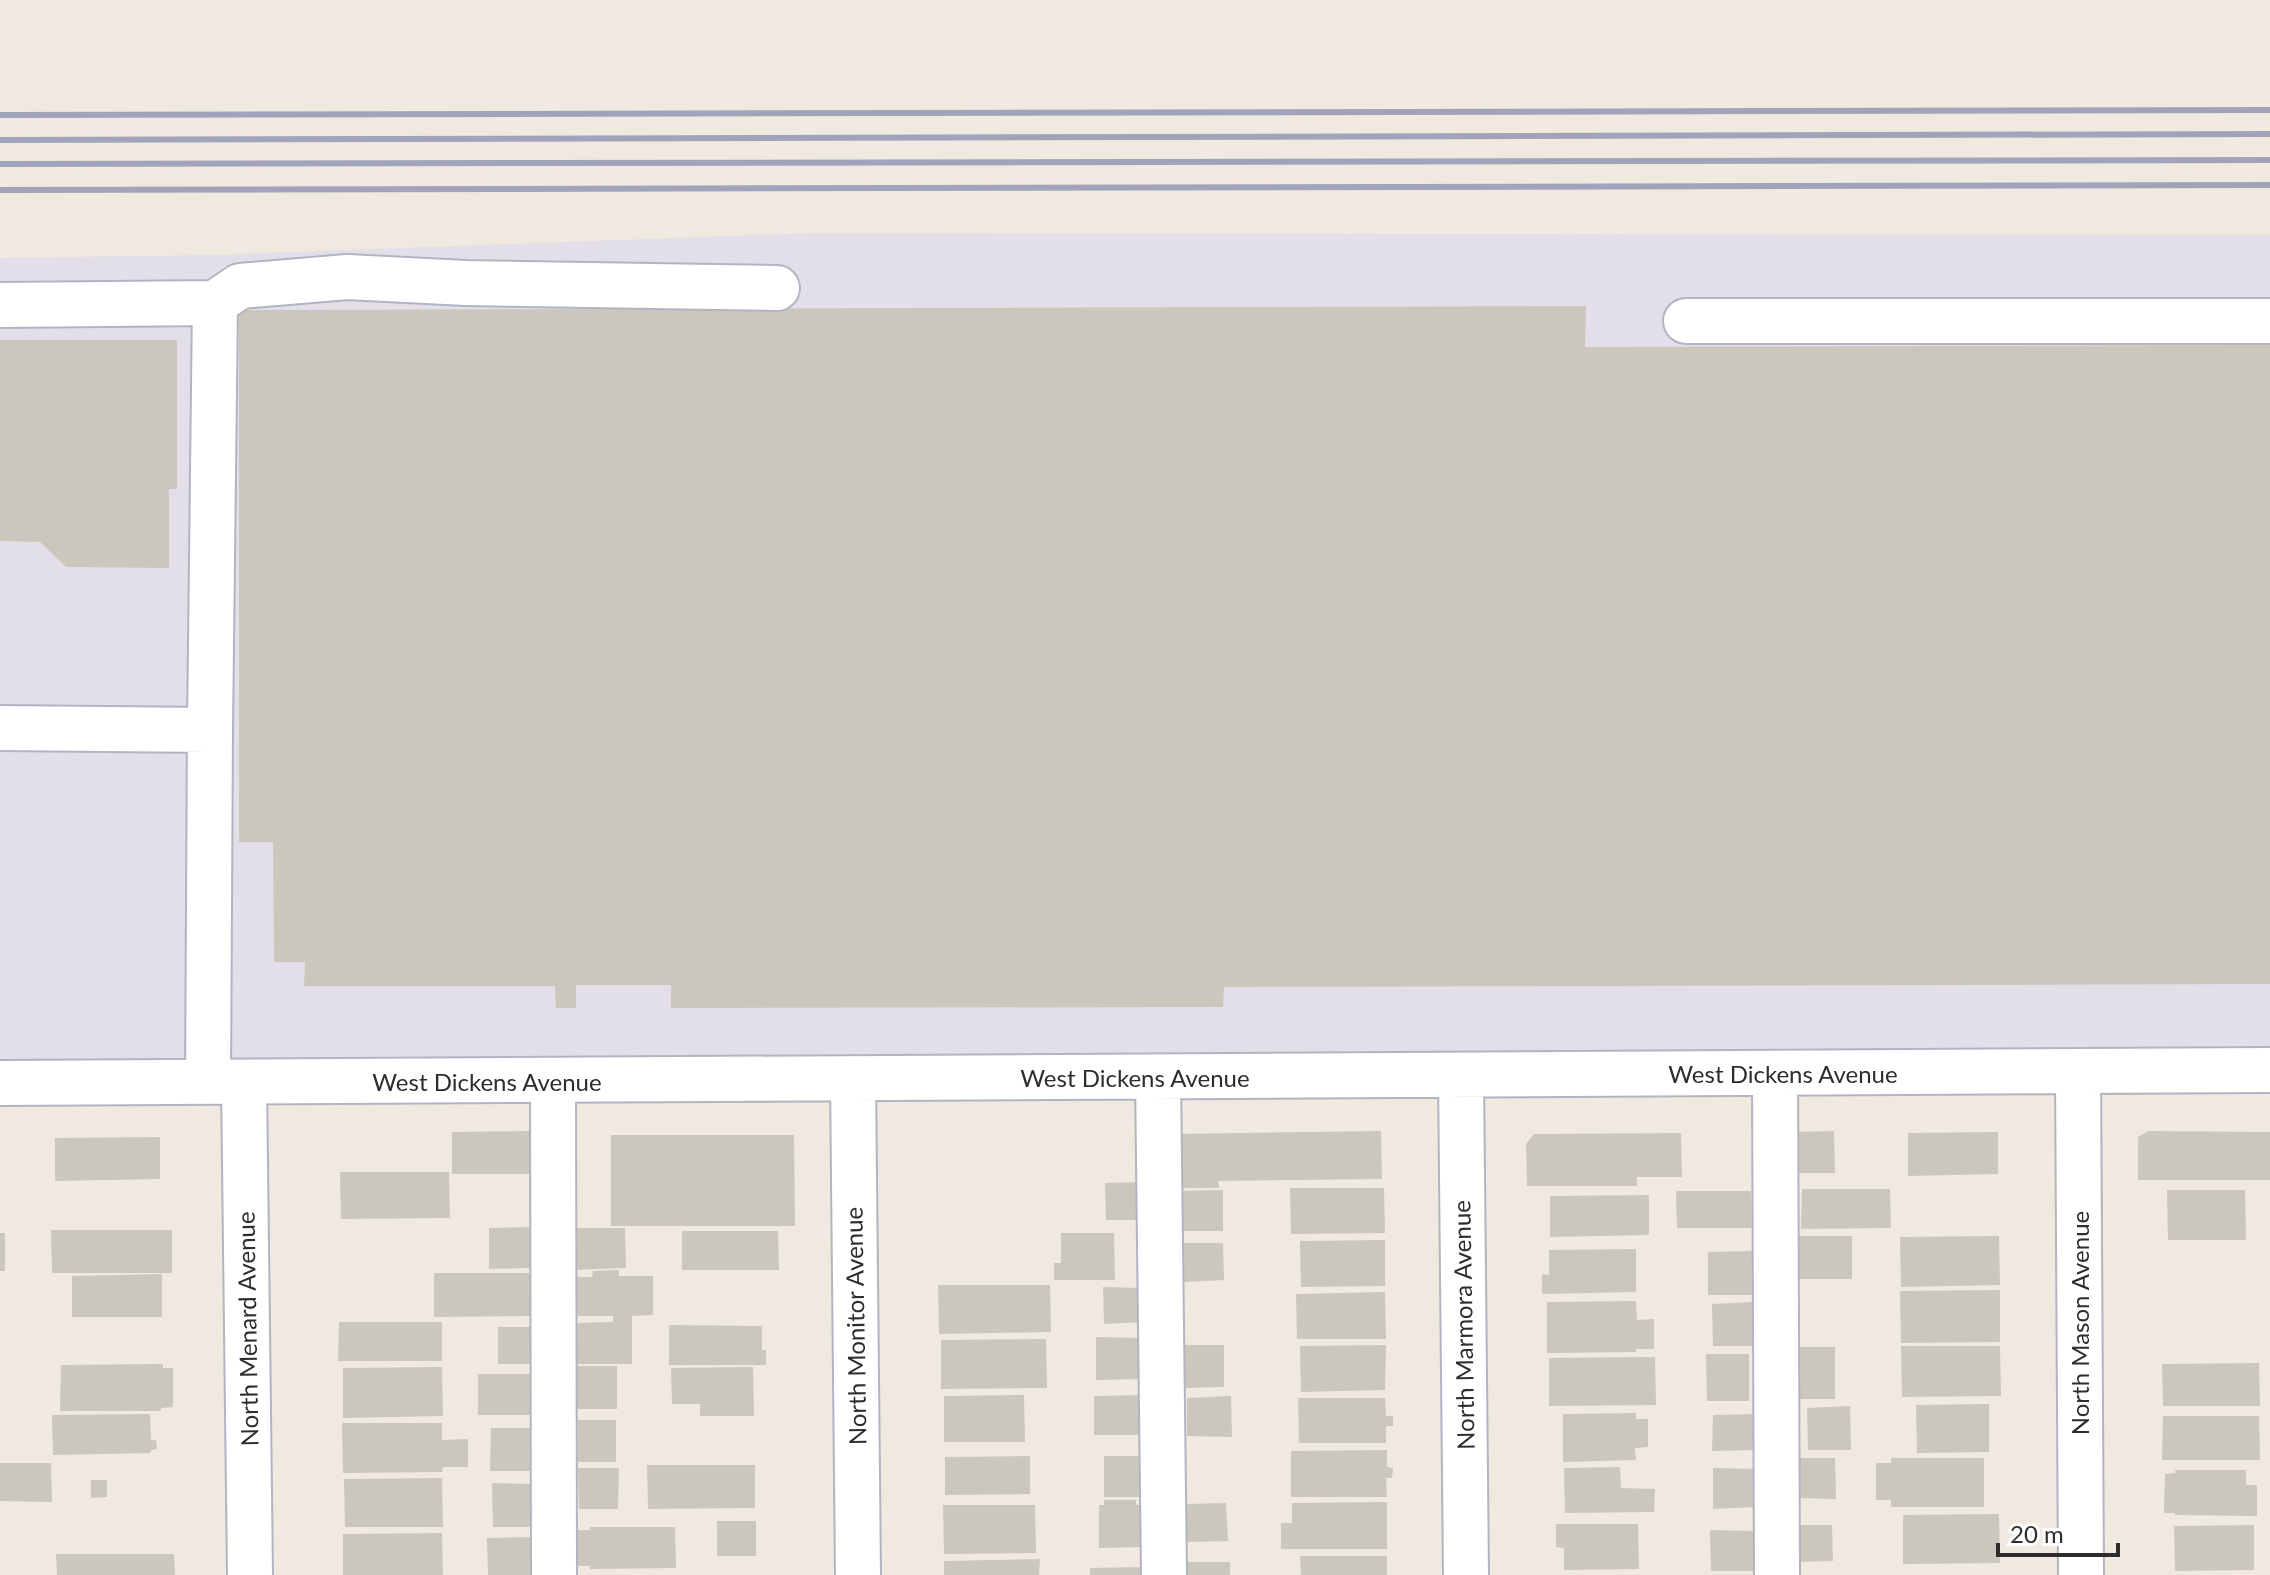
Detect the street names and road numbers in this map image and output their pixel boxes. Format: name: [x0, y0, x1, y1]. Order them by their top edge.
street label: West Dickens Avenue: [1668, 1059, 1898, 1088]
street label: West Dickens Avenue: [1020, 1063, 1250, 1092]
street label: West Dickens Avenue: [372, 1067, 602, 1096]
street label: North Marmora Avenue: [1446, 1200, 1480, 1450]
street label: North Monitor Avenue: [838, 1207, 872, 1445]
street label: North Menard Avenue: [230, 1211, 264, 1447]
street label: North Mason Avenue: [2065, 1211, 2094, 1435]

